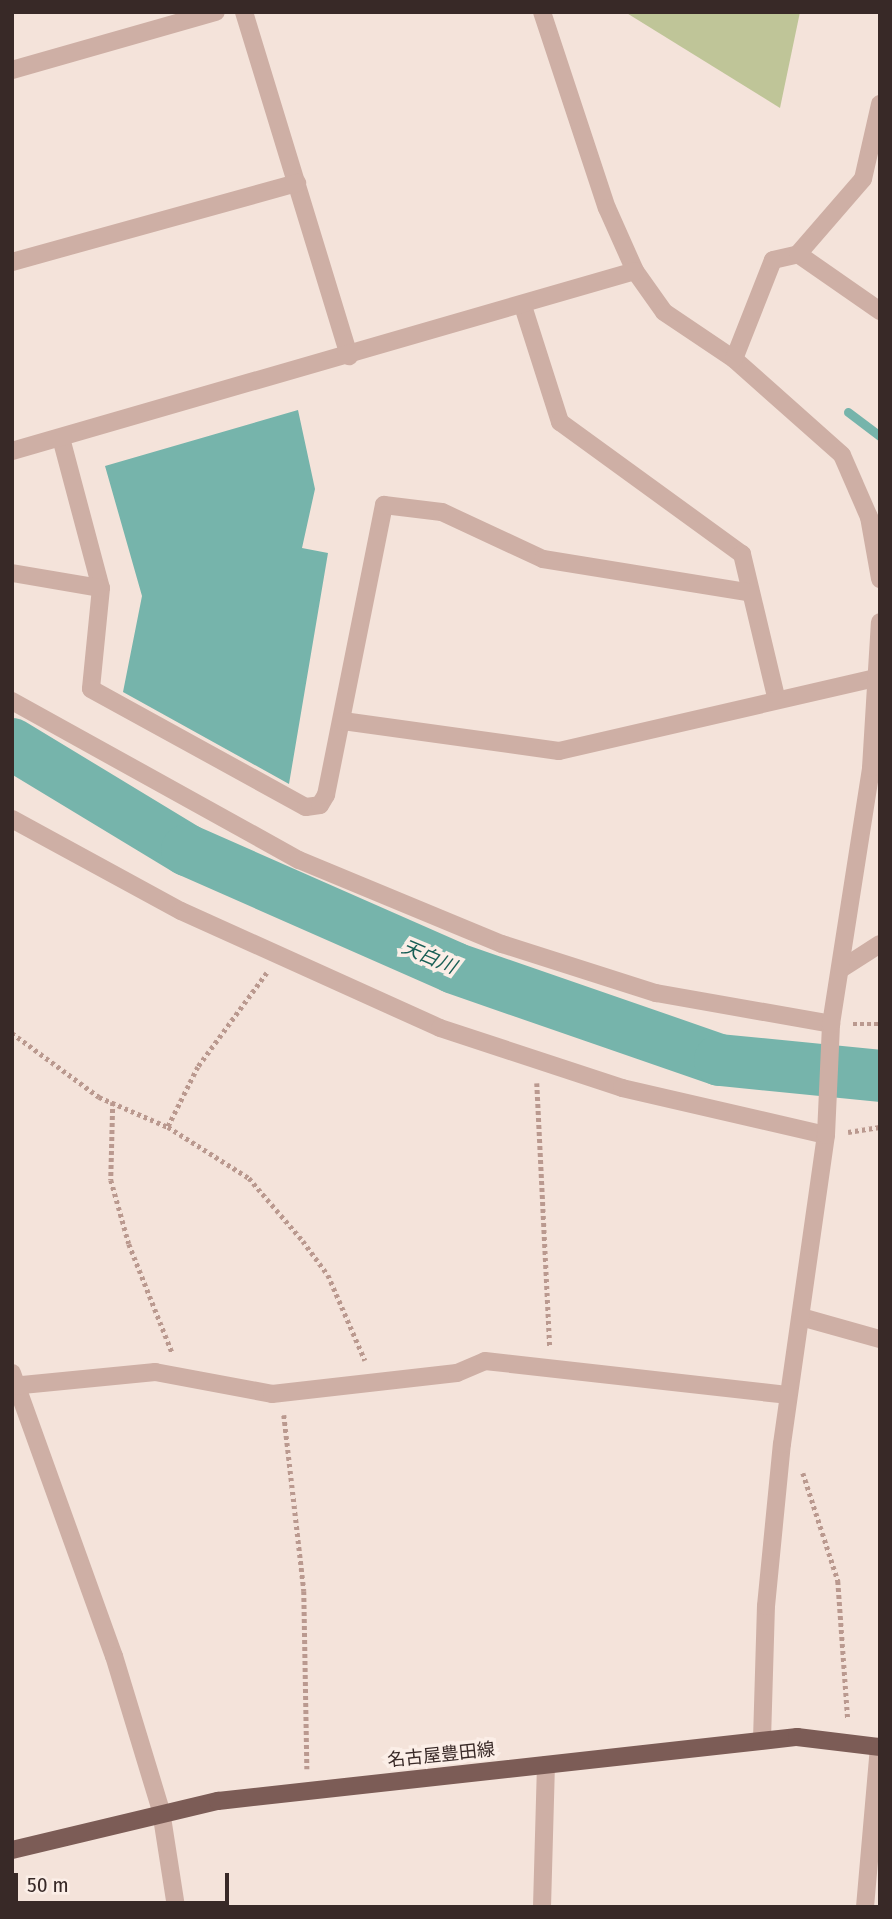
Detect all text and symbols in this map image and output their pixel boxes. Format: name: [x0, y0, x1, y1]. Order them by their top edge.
water label: 天白川: [398, 935, 460, 979]
street label: 名古屋豊田線: [386, 1739, 496, 1771]
scale bar: [18, 1860, 233, 1904]
text: 50 m: [27, 1872, 69, 1898]

